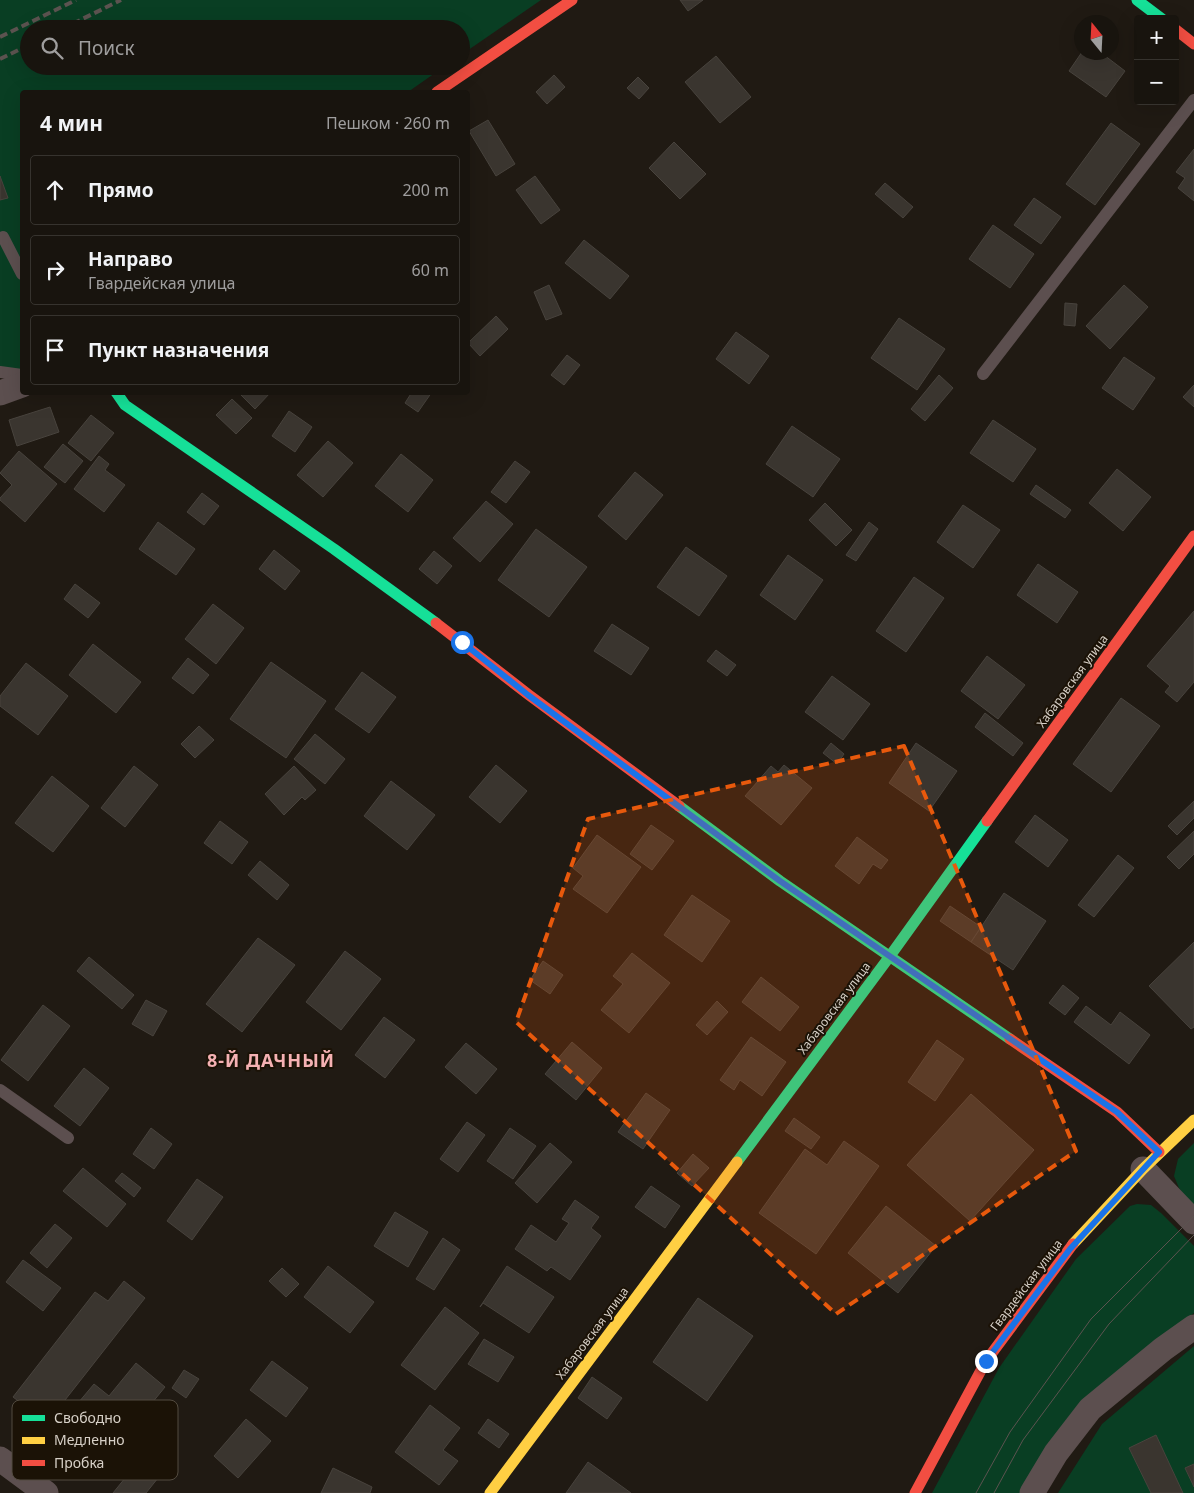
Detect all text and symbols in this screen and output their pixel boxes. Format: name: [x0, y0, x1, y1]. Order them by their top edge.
north arrow: [1074, 15, 1119, 60]
map controls: [1134, 15, 1179, 105]
button: +: [1134, 15, 1179, 60]
search box: [20, 20, 470, 75]
icon: search: [38, 34, 66, 62]
text: Поиск: [78, 35, 134, 61]
button: −: [1134, 60, 1179, 105]
text: 4 мин: [40, 109, 103, 137]
text: Пешком · 260 m: [326, 112, 450, 134]
icon: ahead: [41, 176, 69, 204]
text: Прямо: [88, 177, 154, 203]
text: 200 m: [402, 179, 449, 201]
text: Направо: [88, 246, 173, 272]
icon: right: [41, 256, 69, 284]
text: 60 m: [412, 259, 449, 281]
text: Гвардейская улица: [88, 272, 235, 294]
icon: arrive: [41, 336, 69, 364]
text: Пункт назначения: [88, 337, 269, 363]
route start: [451, 631, 474, 654]
street label: Хабаровская улица: [1032, 631, 1112, 731]
street label: Хабаровская улица: [794, 958, 874, 1058]
district label: 8-Й ДАЧНЫЙ: [207, 1048, 335, 1072]
street label: Гвардейская улица: [986, 1236, 1066, 1334]
street label: Хабаровская улица: [552, 1283, 632, 1383]
route end: [975, 1350, 998, 1373]
legend: [12, 1400, 178, 1480]
text: Свободно: [54, 1408, 121, 1427]
text: Медленно: [54, 1430, 125, 1449]
text: Пробка: [54, 1453, 104, 1472]

